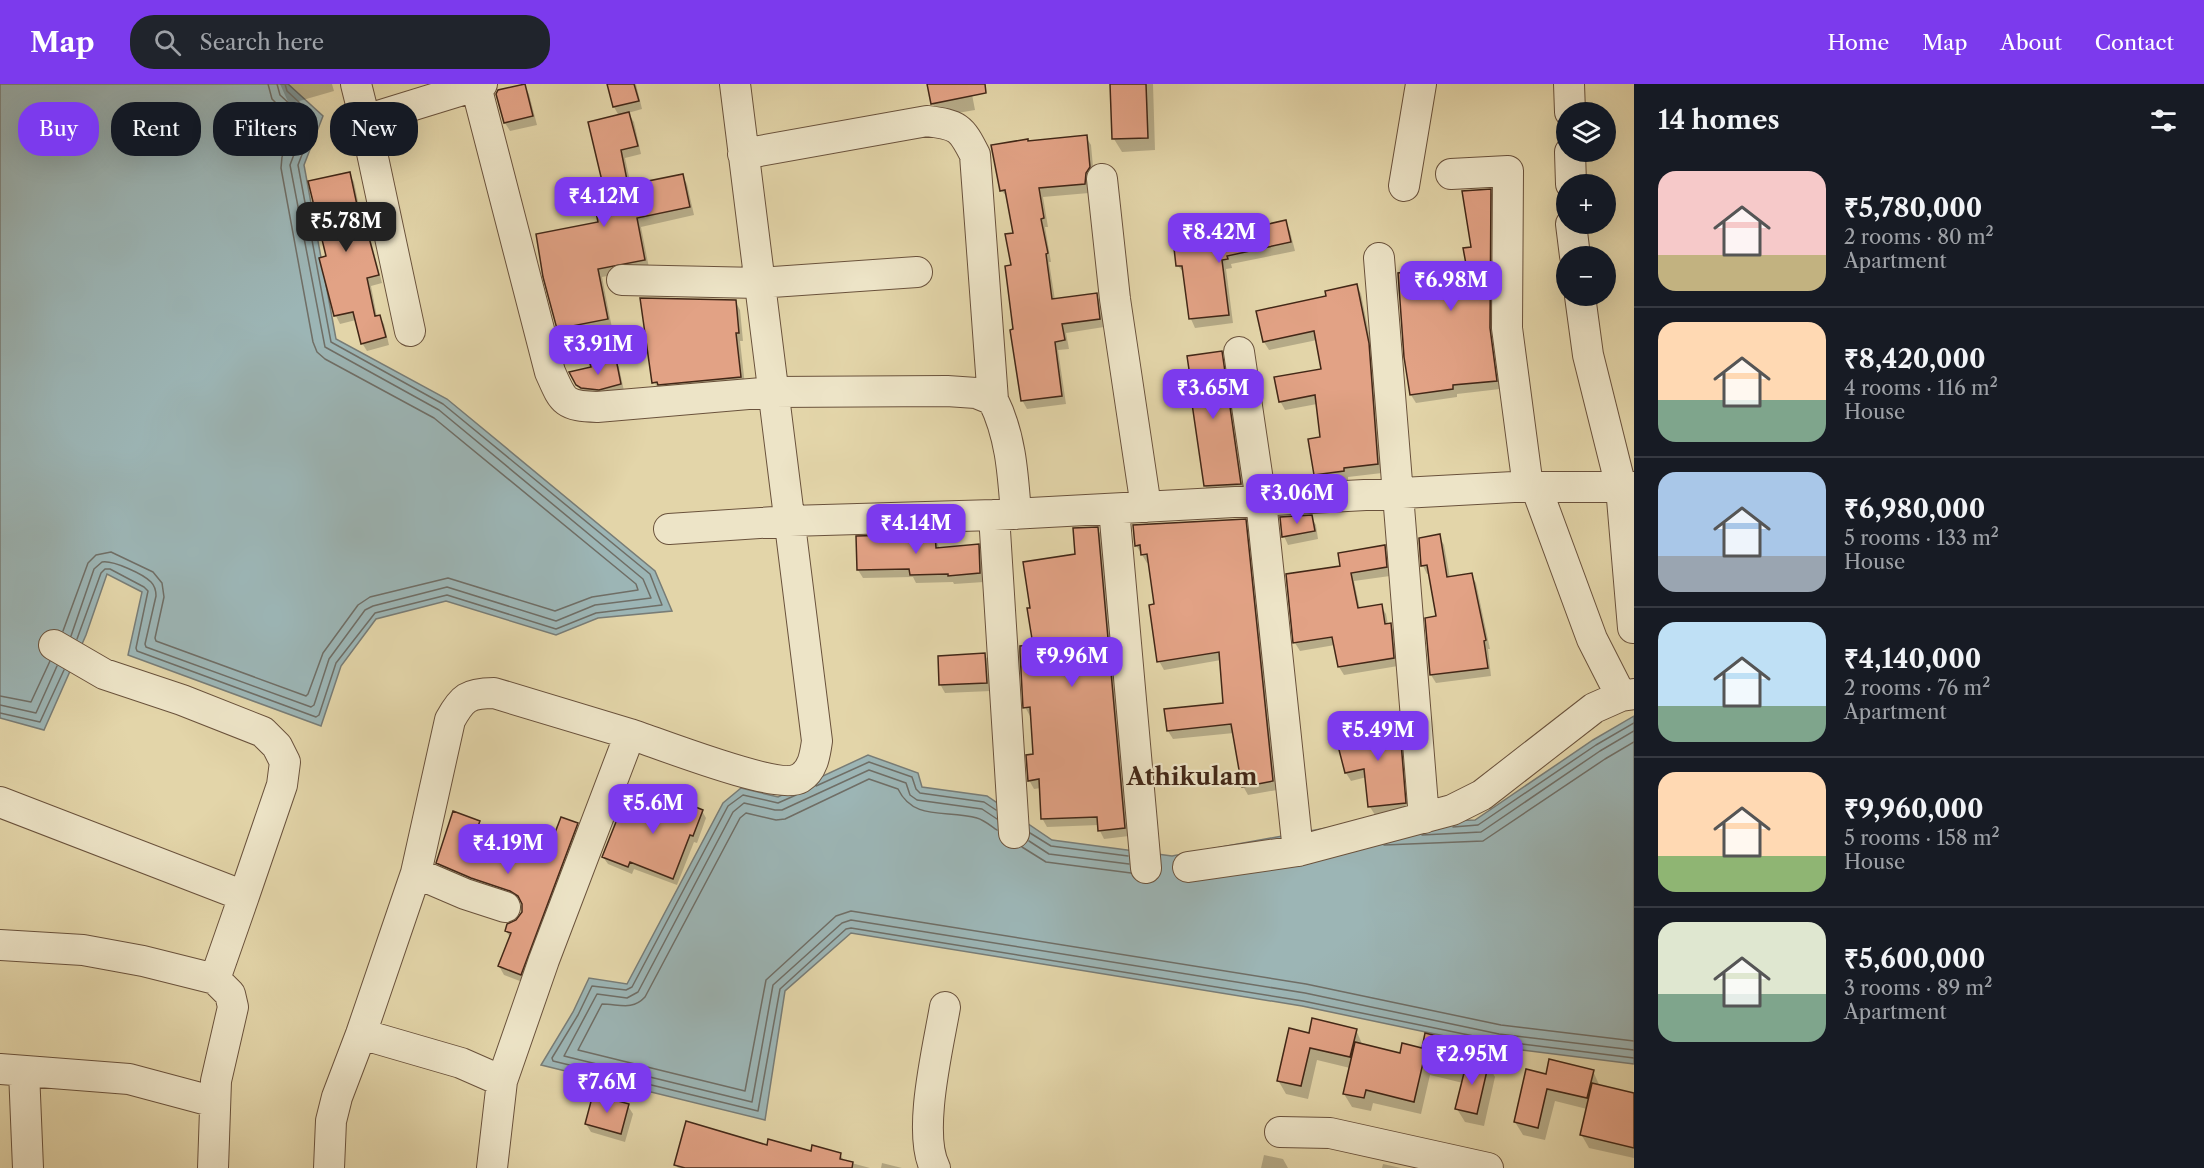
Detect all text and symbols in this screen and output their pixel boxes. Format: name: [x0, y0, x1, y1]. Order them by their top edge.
search box: [130, 15, 550, 69]
text: Map: [30, 25, 94, 59]
icon: search: [151, 26, 184, 59]
text: Search here: [199, 29, 324, 56]
text: Home: [1828, 30, 1889, 55]
text: Map: [1922, 30, 1967, 55]
text: About: [2000, 30, 2062, 55]
text: Contact: [2095, 30, 2174, 55]
chip: Buy: [18, 102, 99, 156]
chip: Rent: [111, 102, 201, 156]
chip: Filters: [213, 102, 318, 156]
chip: New: [330, 102, 418, 156]
map controls: [1556, 102, 1616, 306]
button: layers: [1556, 102, 1616, 162]
text: 14 homes: [1658, 104, 1780, 136]
icon: filters: [2147, 104, 2180, 137]
button: +: [1556, 174, 1616, 234]
pin: ₹4.12M: [555, 177, 653, 228]
text: ₹4.12M: [569, 184, 639, 208]
text: ₹5,780,000: [1844, 192, 1982, 224]
icon: home: [1706, 195, 1778, 267]
pin: ₹5.78M: [297, 202, 395, 253]
text: ₹5.78M: [310, 209, 382, 233]
pin: ₹8.42M: [1170, 213, 1268, 264]
text: ₹8.42M: [1182, 220, 1256, 244]
text: 2 rooms · 80 m²: [1844, 225, 1994, 249]
button: −: [1556, 246, 1616, 306]
text: Apartment: [1844, 249, 1947, 273]
pin: ₹6.98M: [1402, 261, 1500, 312]
text: ₹6.98M: [1414, 268, 1488, 292]
pin: ₹3.91M: [549, 325, 647, 376]
text: ₹3.91M: [563, 332, 633, 356]
text: ₹8,420,000: [1844, 343, 1986, 375]
icon: home: [1706, 346, 1778, 418]
pin: ₹3.65M: [1164, 369, 1262, 420]
text: ₹3.65M: [1177, 376, 1249, 400]
text: 4 rooms · 116 m²: [1844, 376, 1998, 400]
text: House: [1844, 400, 1905, 424]
pin: ₹3.06M: [1248, 474, 1346, 525]
text: ₹3.06M: [1260, 481, 1334, 505]
text: ₹6,980,000: [1844, 493, 1985, 525]
icon: home: [1706, 496, 1778, 568]
pin: ₹4.14M: [867, 504, 965, 555]
text: ₹4.14M: [881, 511, 951, 535]
text: 5 rooms · 133 m²: [1844, 526, 1999, 550]
text: House: [1844, 550, 1905, 574]
pin: ₹9.96M: [1023, 637, 1121, 688]
text: ₹4,140,000: [1844, 643, 1981, 675]
text: ₹9.96M: [1036, 644, 1108, 668]
icon: home: [1706, 646, 1778, 718]
text: 2 rooms · 76 m²: [1844, 676, 1990, 700]
text: Apartment: [1844, 700, 1947, 724]
pin: ₹5.49M: [1329, 711, 1427, 762]
text: ₹5.49M: [1341, 718, 1415, 742]
district label: Athikulam: [1126, 762, 1258, 791]
pin: ₹5.6M: [611, 784, 695, 835]
text: ₹5.6M: [622, 791, 684, 815]
text: ₹9,960,000: [1844, 793, 1984, 825]
icon: home: [1706, 796, 1778, 868]
pin: ₹4.19M: [459, 824, 557, 875]
text: 5 rooms · 158 m²: [1844, 826, 2000, 850]
text: ₹4.19M: [473, 831, 544, 855]
text: House: [1844, 850, 1905, 874]
text: ₹5,600,000: [1844, 943, 1985, 975]
icon: home: [1706, 946, 1778, 1018]
text: 3 rooms · 89 m²: [1844, 976, 1992, 1000]
text: Apartment: [1844, 1000, 1947, 1024]
pin: ₹2.95M: [1423, 1035, 1521, 1086]
text: ₹2.95M: [1436, 1042, 1508, 1066]
pin: ₹7.6M: [565, 1063, 649, 1114]
text: ₹7.6M: [577, 1070, 637, 1094]

